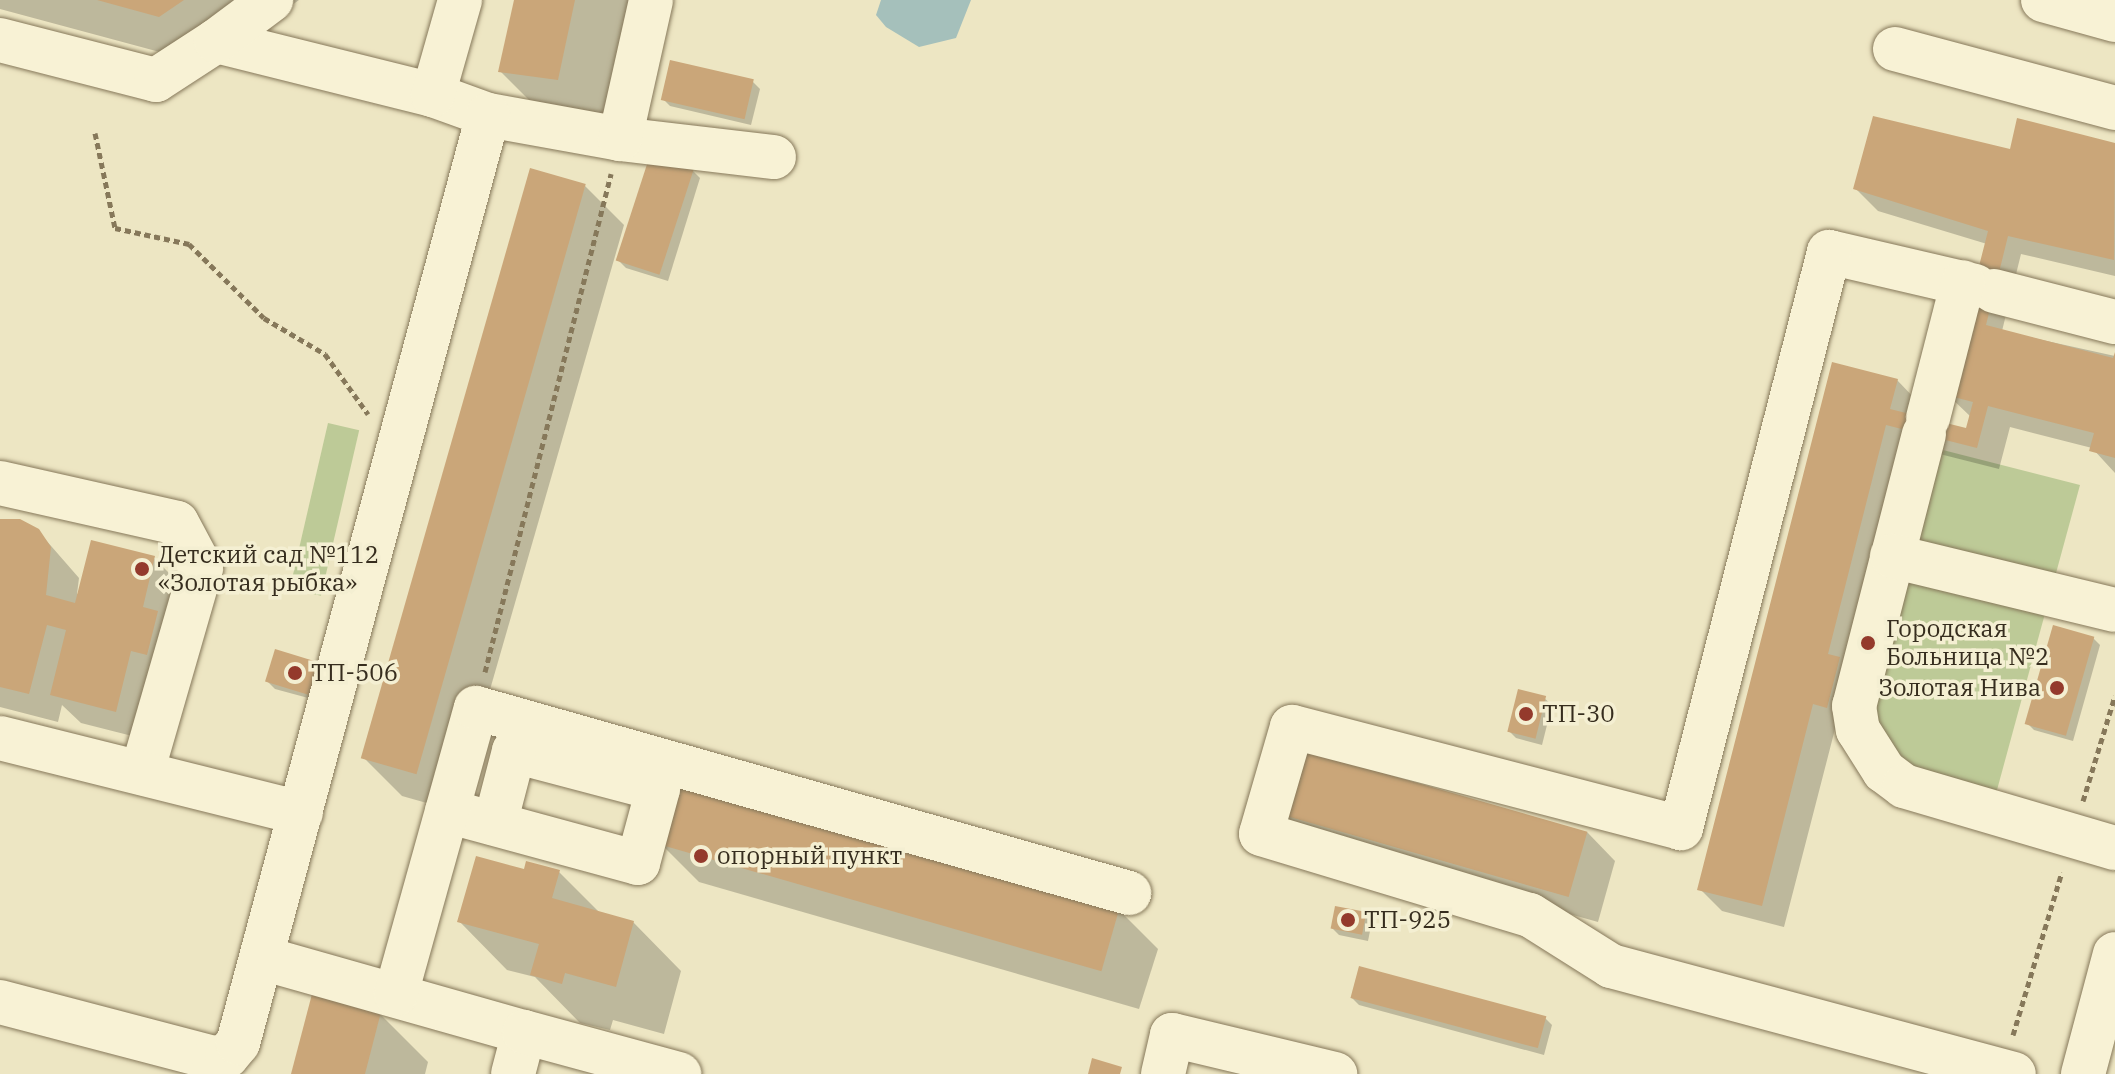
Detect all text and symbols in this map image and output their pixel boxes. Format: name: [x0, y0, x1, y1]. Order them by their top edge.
place label: Детский сад №112 «Золотая рыбка»: [158, 541, 379, 597]
marker: Детский сад №112 «Золотая рыбка»: [133, 560, 151, 578]
place label: Городская Больница №2: [1886, 615, 2049, 671]
marker: Городская Больница №2: [1857, 632, 1879, 654]
place label: ТП-506: [311, 659, 398, 687]
marker: ТП-506: [286, 664, 304, 682]
place label: Золотая Нива: [1878, 674, 2041, 702]
marker: Золотая Нива: [2048, 679, 2066, 697]
place label: ТП-30: [1542, 700, 1615, 728]
marker: ТП-30: [1517, 705, 1535, 723]
place label: опорный пункт: [717, 842, 902, 870]
marker: опорный пункт: [692, 847, 710, 865]
place label: ТП-925: [1364, 906, 1451, 934]
marker: ТП-925: [1339, 911, 1357, 929]

